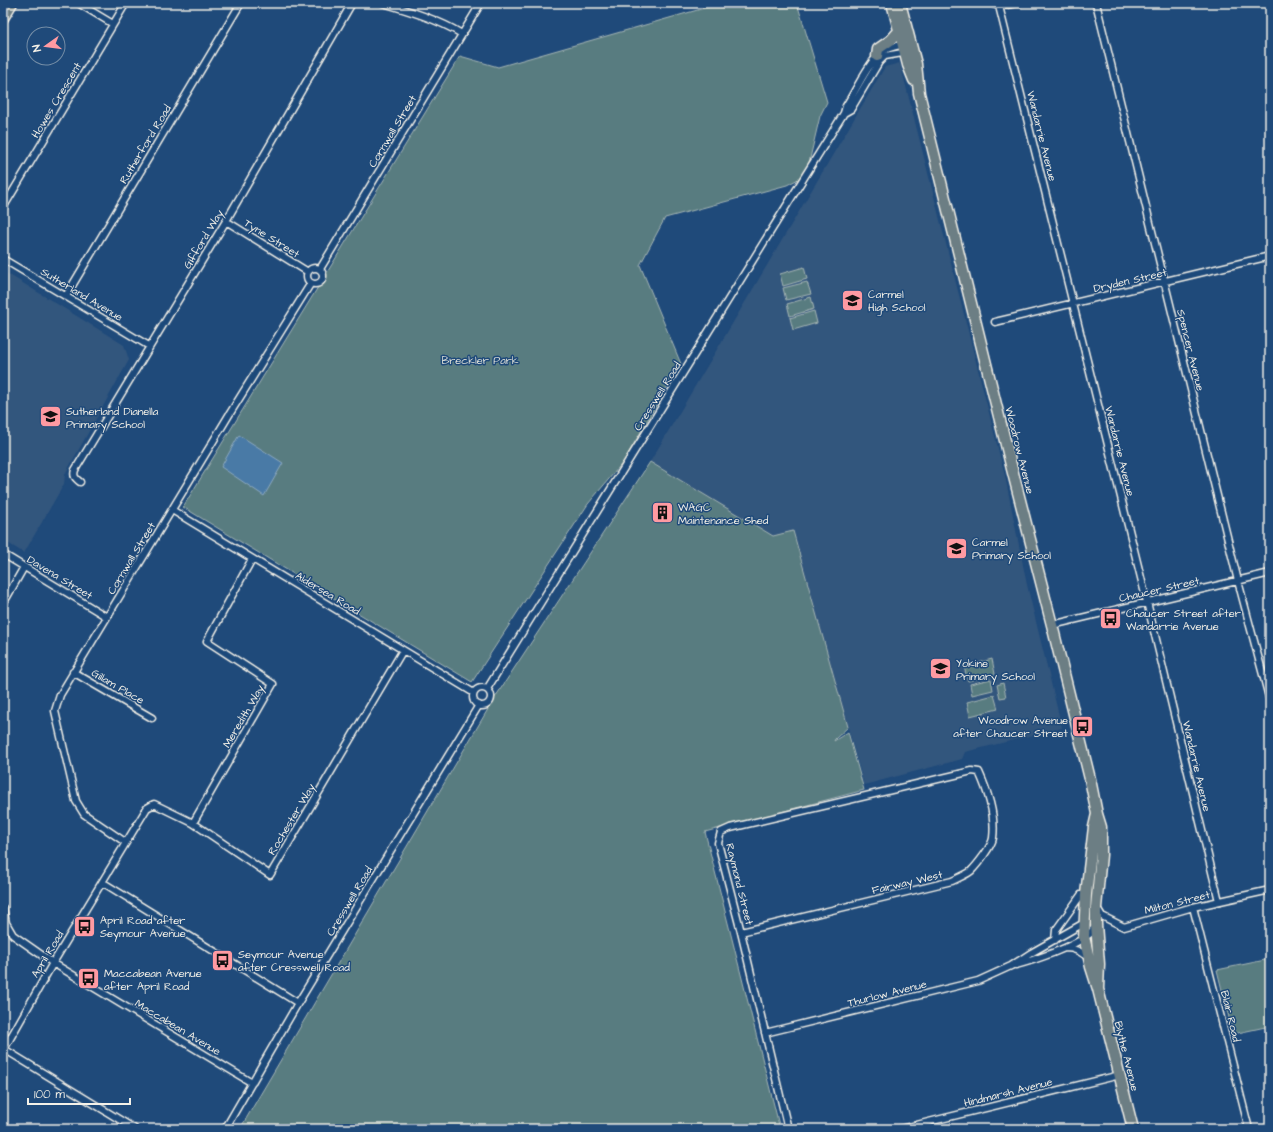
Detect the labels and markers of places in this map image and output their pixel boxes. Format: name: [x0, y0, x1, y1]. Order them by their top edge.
school or university icon: Carmel High School: [840, 287, 866, 313]
place label: Carmel High School: [868, 287, 926, 316]
school or university icon: Sutherland Dianella Primary School: [37, 404, 63, 430]
place label: Sutherland Dianella Primary School: [66, 404, 159, 433]
building icon: WAGC Maintenance Shed: [650, 500, 676, 526]
place label: WAGC Maintenance Shed: [678, 500, 769, 528]
school or university icon: Carmel Primary School: [944, 535, 970, 561]
place label: Carmel Primary School: [972, 535, 1051, 564]
bus stop icon: Chaucer Street after Wandarrie Avenue: [1098, 606, 1124, 632]
place label: Chaucer Street after Wandarrie Avenue: [1126, 606, 1241, 634]
school or university icon: Yokine Primary School: [927, 656, 953, 682]
place label: Yokine Primary School: [956, 656, 1035, 685]
place label: Woodrow Avenue after Chaucer Street: [953, 713, 1069, 741]
bus stop icon: Woodrow Avenue after Chaucer Street: [1070, 713, 1096, 739]
bus stop icon: April Road after Seymour Avenue: [72, 913, 98, 939]
place label: April Road after Seymour Avenue: [100, 913, 186, 942]
bus stop icon: Seymour Avenue after Cresswell Road: [210, 947, 236, 973]
place label: Seymour Avenue after Cresswell Road: [238, 947, 350, 975]
bus stop icon: Maccabean Avenue after April Road: [76, 966, 102, 992]
place label: Maccabean Avenue after April Road: [104, 966, 202, 994]

